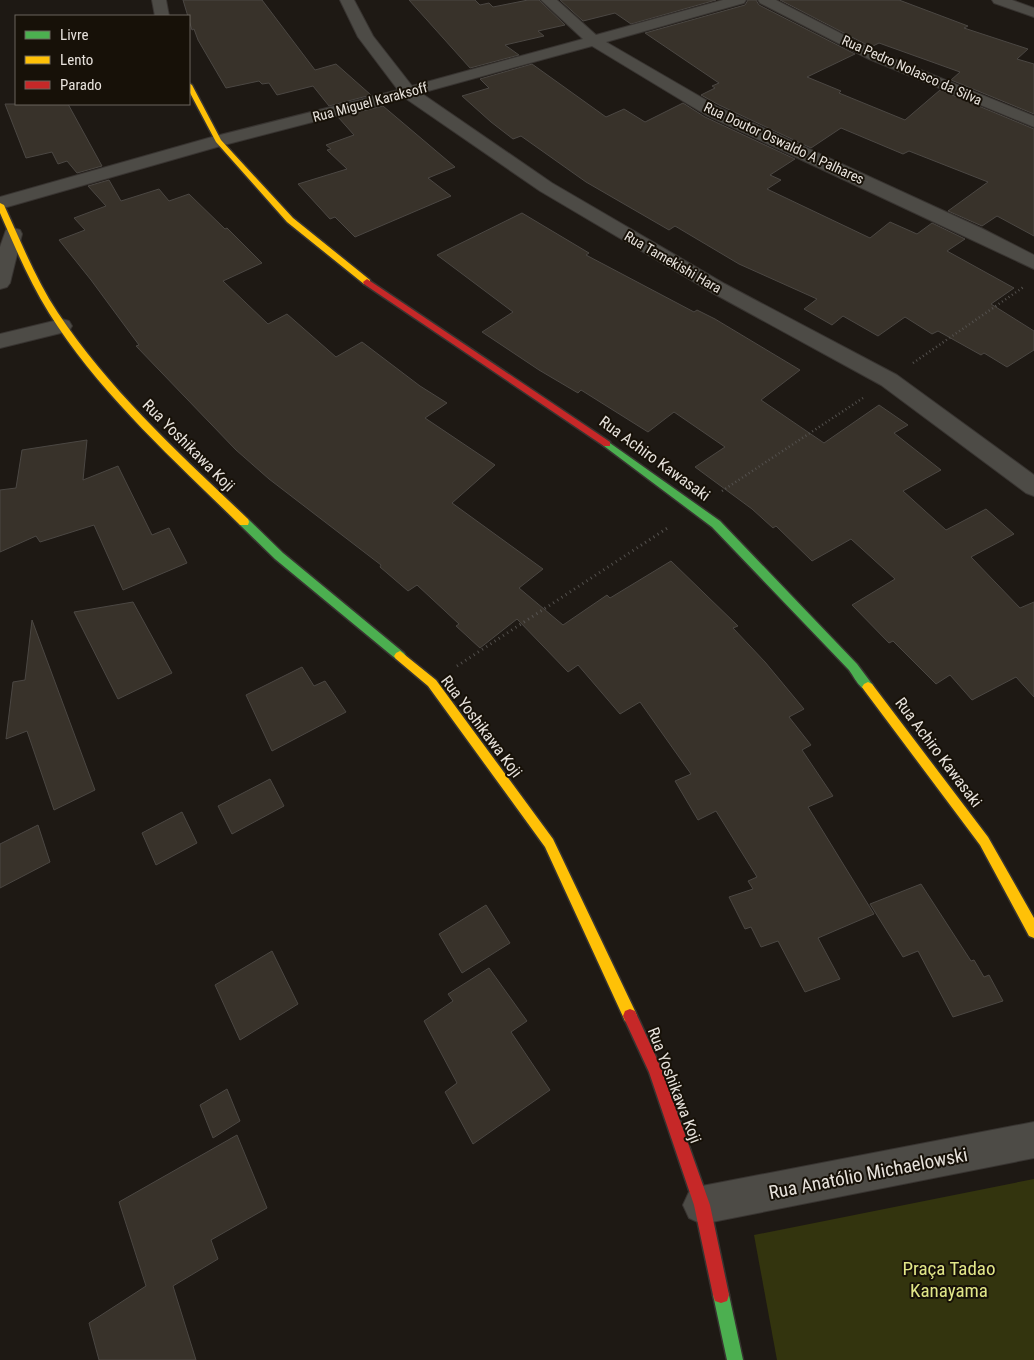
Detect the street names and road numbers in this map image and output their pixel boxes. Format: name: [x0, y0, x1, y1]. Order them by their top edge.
street label: Rua Pedro Nolasco da Silva: [840, 32, 984, 108]
street label: Rua Miguel Karaksoff: [311, 79, 430, 125]
street label: Rua Doutor Oswaldo A Palhares: [701, 99, 867, 187]
street label: Rua Tamekishi Hara: [622, 228, 724, 296]
street label: Rua Yoshikawa Koji: [139, 395, 239, 495]
street label: Rua Achiro Kawasaki: [596, 412, 714, 505]
street label: Rua Yoshikawa Koji: [437, 672, 526, 781]
street label: Rua Achiro Kawasaki: [891, 694, 986, 811]
street label: Rua Yoshikawa Koji: [644, 1025, 705, 1146]
street label: Rua Anatólio Michaelowski: [767, 1143, 969, 1204]

